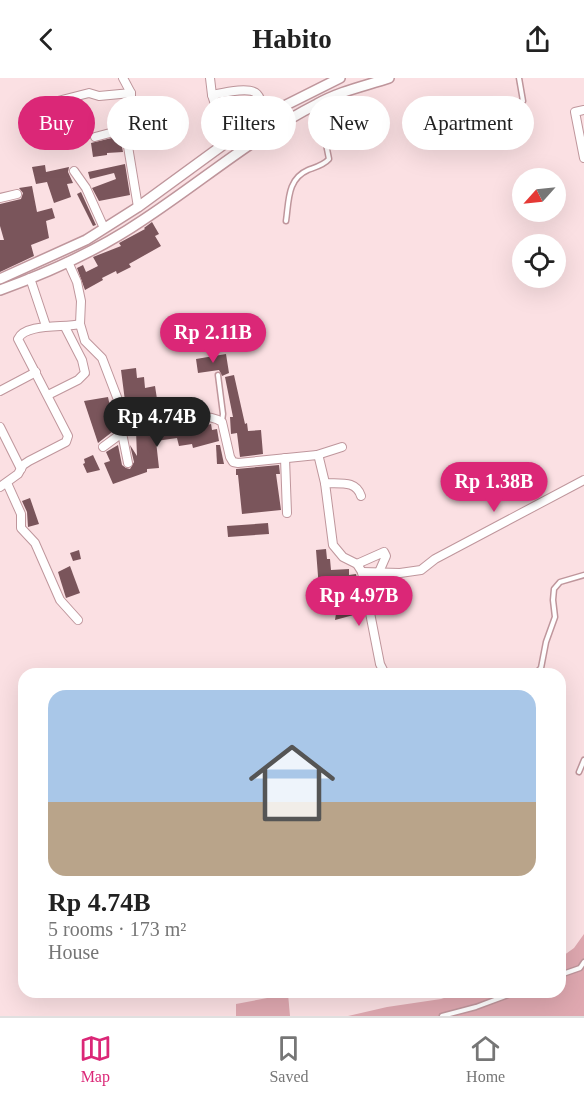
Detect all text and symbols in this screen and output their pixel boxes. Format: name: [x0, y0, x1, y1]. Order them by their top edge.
icon: back: [30, 23, 63, 56]
icon: share: [521, 23, 554, 56]
text: Habito: [252, 24, 332, 54]
chip: Buy: [18, 96, 95, 150]
chip: Rent: [107, 96, 189, 150]
chip: Filters: [201, 96, 296, 150]
chip: New: [308, 96, 390, 150]
chip: Apartment: [402, 96, 534, 150]
north arrow: [512, 168, 566, 222]
map controls: [512, 168, 566, 288]
button: locate: [512, 234, 566, 288]
pin: Rp 2.11B: [151, 313, 275, 364]
text: Rp 2.11B: [174, 321, 252, 343]
pin: Rp 4.74B: [95, 397, 219, 448]
text: Rp 4.74B: [118, 405, 196, 427]
pin: Rp 1.38B: [432, 462, 556, 513]
text: Rp 1.38B: [455, 470, 533, 492]
pin: Rp 4.97B: [297, 576, 421, 627]
text: Rp 4.97B: [320, 584, 398, 606]
icon: home: [238, 729, 346, 837]
text: Rp 4.74B: [48, 888, 151, 917]
text: 5 rooms · 173 m²: [48, 918, 186, 940]
text: House: [48, 941, 99, 963]
tab: Map: [79, 1032, 112, 1086]
tab: Saved: [269, 1032, 309, 1086]
tab: Home: [466, 1032, 505, 1086]

